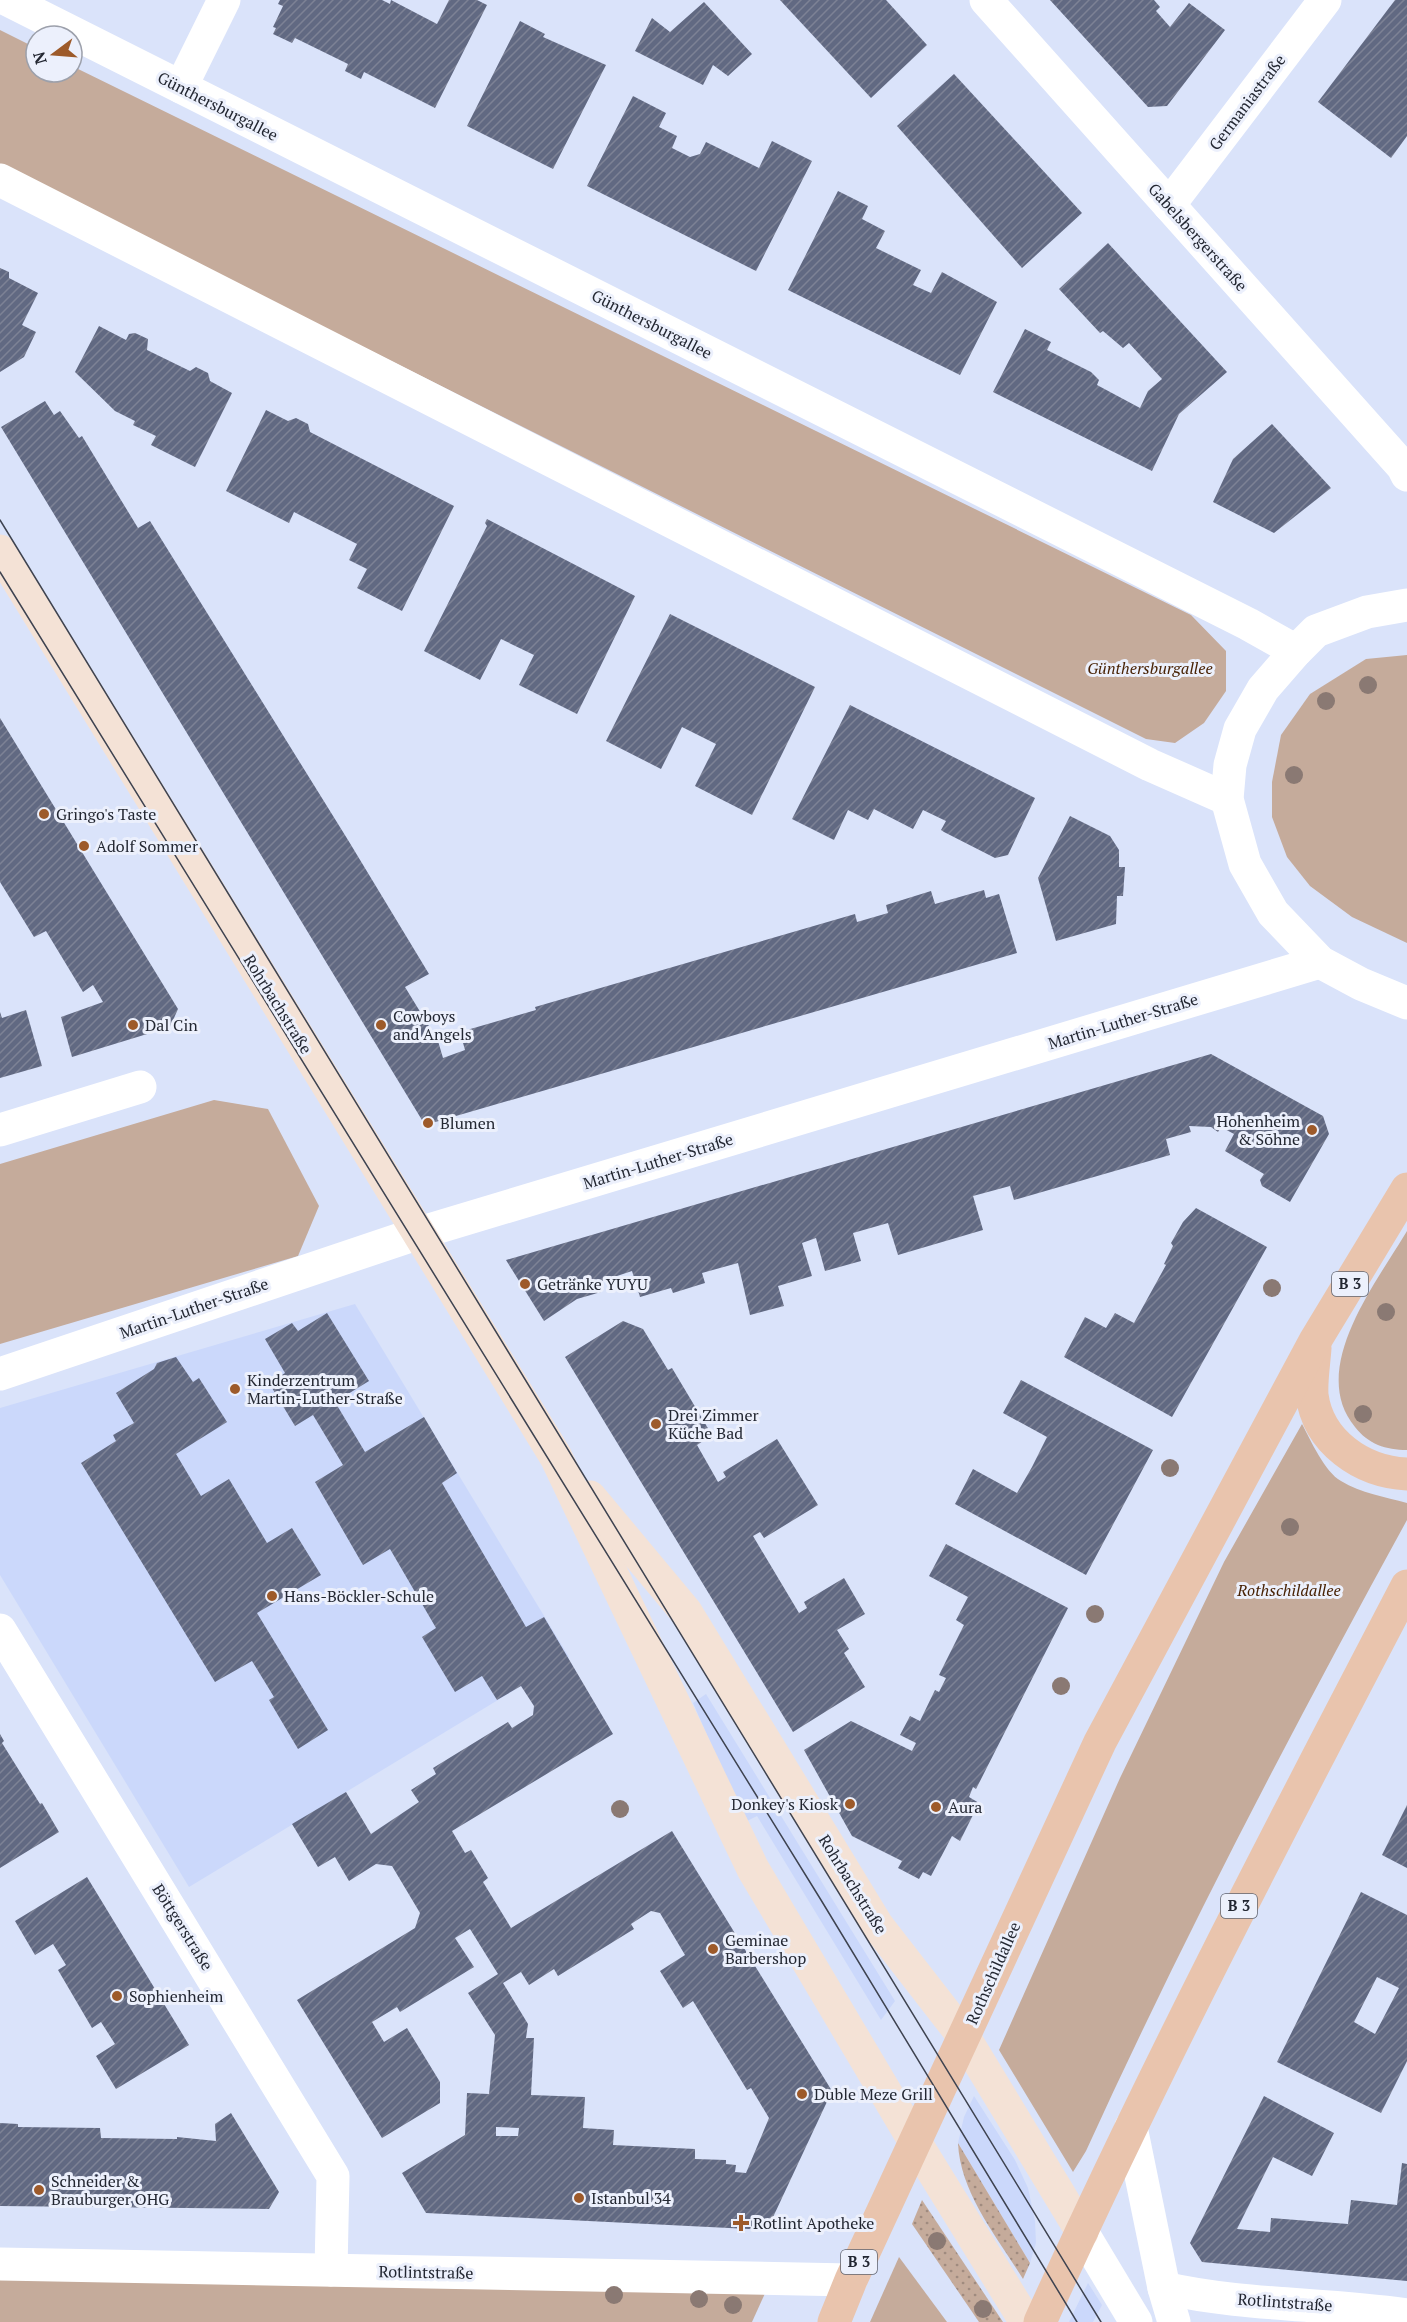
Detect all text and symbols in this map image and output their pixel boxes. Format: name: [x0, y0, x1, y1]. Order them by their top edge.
north arrow: [24, 24, 84, 84]
text: N: [27, 49, 52, 67]
street label: Germaniastraße: [1204, 50, 1290, 154]
street label: Günthersburgallee: [154, 66, 282, 146]
street label: Gabelsbergerstraße: [1143, 178, 1253, 296]
street label: Günthersburgallee: [588, 284, 716, 364]
park label: Günthersburgallee: [1087, 657, 1213, 679]
place label: Gringo's Taste: [56, 803, 156, 825]
marker: Gringo's Taste: [37, 807, 51, 821]
place label: Adolf Sommer: [96, 835, 199, 857]
marker: Adolf Sommer: [77, 839, 91, 853]
street label: Rohrbachstraße: [239, 950, 317, 1058]
street label: Martin-Luther-Straße: [1045, 988, 1201, 1054]
place label: Cowboys and Angels: [393, 1005, 472, 1045]
place label: Dal Cin: [145, 1014, 198, 1036]
marker: Dal Cin: [126, 1018, 140, 1032]
marker: Cowboys and Angels: [374, 1018, 388, 1032]
place label: Hohenheim & Sõhne: [1216, 1110, 1300, 1150]
place label: Blumen: [440, 1112, 496, 1134]
marker: Blumen: [421, 1116, 435, 1130]
marker: Hohenheim & Sõhne: [1305, 1123, 1319, 1137]
street label: Martin-Luther-Straße: [580, 1128, 736, 1194]
street label: Martin-Luther-Straße: [117, 1272, 271, 1344]
road number: B 3: [1332, 1272, 1368, 1296]
place label: Getränke YUYU: [537, 1273, 648, 1295]
marker: Getränke YUYU: [518, 1277, 532, 1291]
place label: Kinderzentrum Martin-Luther-Straße: [247, 1369, 403, 1409]
marker: Kinderzentrum Martin-Luther-Straße: [228, 1382, 242, 1396]
place label: Drei Zimmer Küche Bad: [668, 1404, 759, 1444]
marker: Drei Zimmer Küche Bad: [649, 1417, 663, 1431]
park label: Rothschildallee: [1236, 1579, 1341, 1601]
place label: Hans-Böckler-Schule: [284, 1585, 434, 1607]
marker: Hans-Böckler-Schule: [265, 1589, 279, 1603]
place label: Donkey's Kiosk: [731, 1793, 839, 1815]
place label: Aura: [948, 1796, 982, 1818]
marker: Donkey's Kiosk: [843, 1797, 857, 1811]
marker: Aura: [929, 1800, 943, 1814]
street label: Rohrbachstraße: [814, 1830, 892, 1938]
street label: Böttgerstraße: [148, 1879, 218, 1975]
road number: B 3: [1221, 1894, 1257, 1918]
street label: Rothschildallee: [961, 1918, 1025, 2028]
place label: Geminae Barbershop: [725, 1929, 806, 1969]
marker: Geminae Barbershop: [706, 1942, 720, 1956]
place label: Sophienheim: [129, 1985, 223, 2007]
marker: Sophienheim: [110, 1989, 124, 2003]
place label: Duble Meze Grill: [814, 2083, 933, 2105]
marker: Duble Meze Grill: [795, 2087, 809, 2101]
place label: Schneider & Brauburger OHG: [51, 2170, 169, 2210]
marker: Schneider & Brauburger OHG: [32, 2183, 46, 2197]
place label: Istanbul 34: [591, 2187, 671, 2209]
marker: Istanbul 34: [572, 2191, 586, 2205]
place label: Rotlint Apotheke: [753, 2212, 874, 2234]
marker: Rotlint Apotheke: [734, 2216, 748, 2230]
road number: B 3: [841, 2250, 877, 2274]
street label: Rotlintstraße: [378, 2260, 474, 2284]
street label: Rotlintstraße: [1237, 2288, 1333, 2316]

